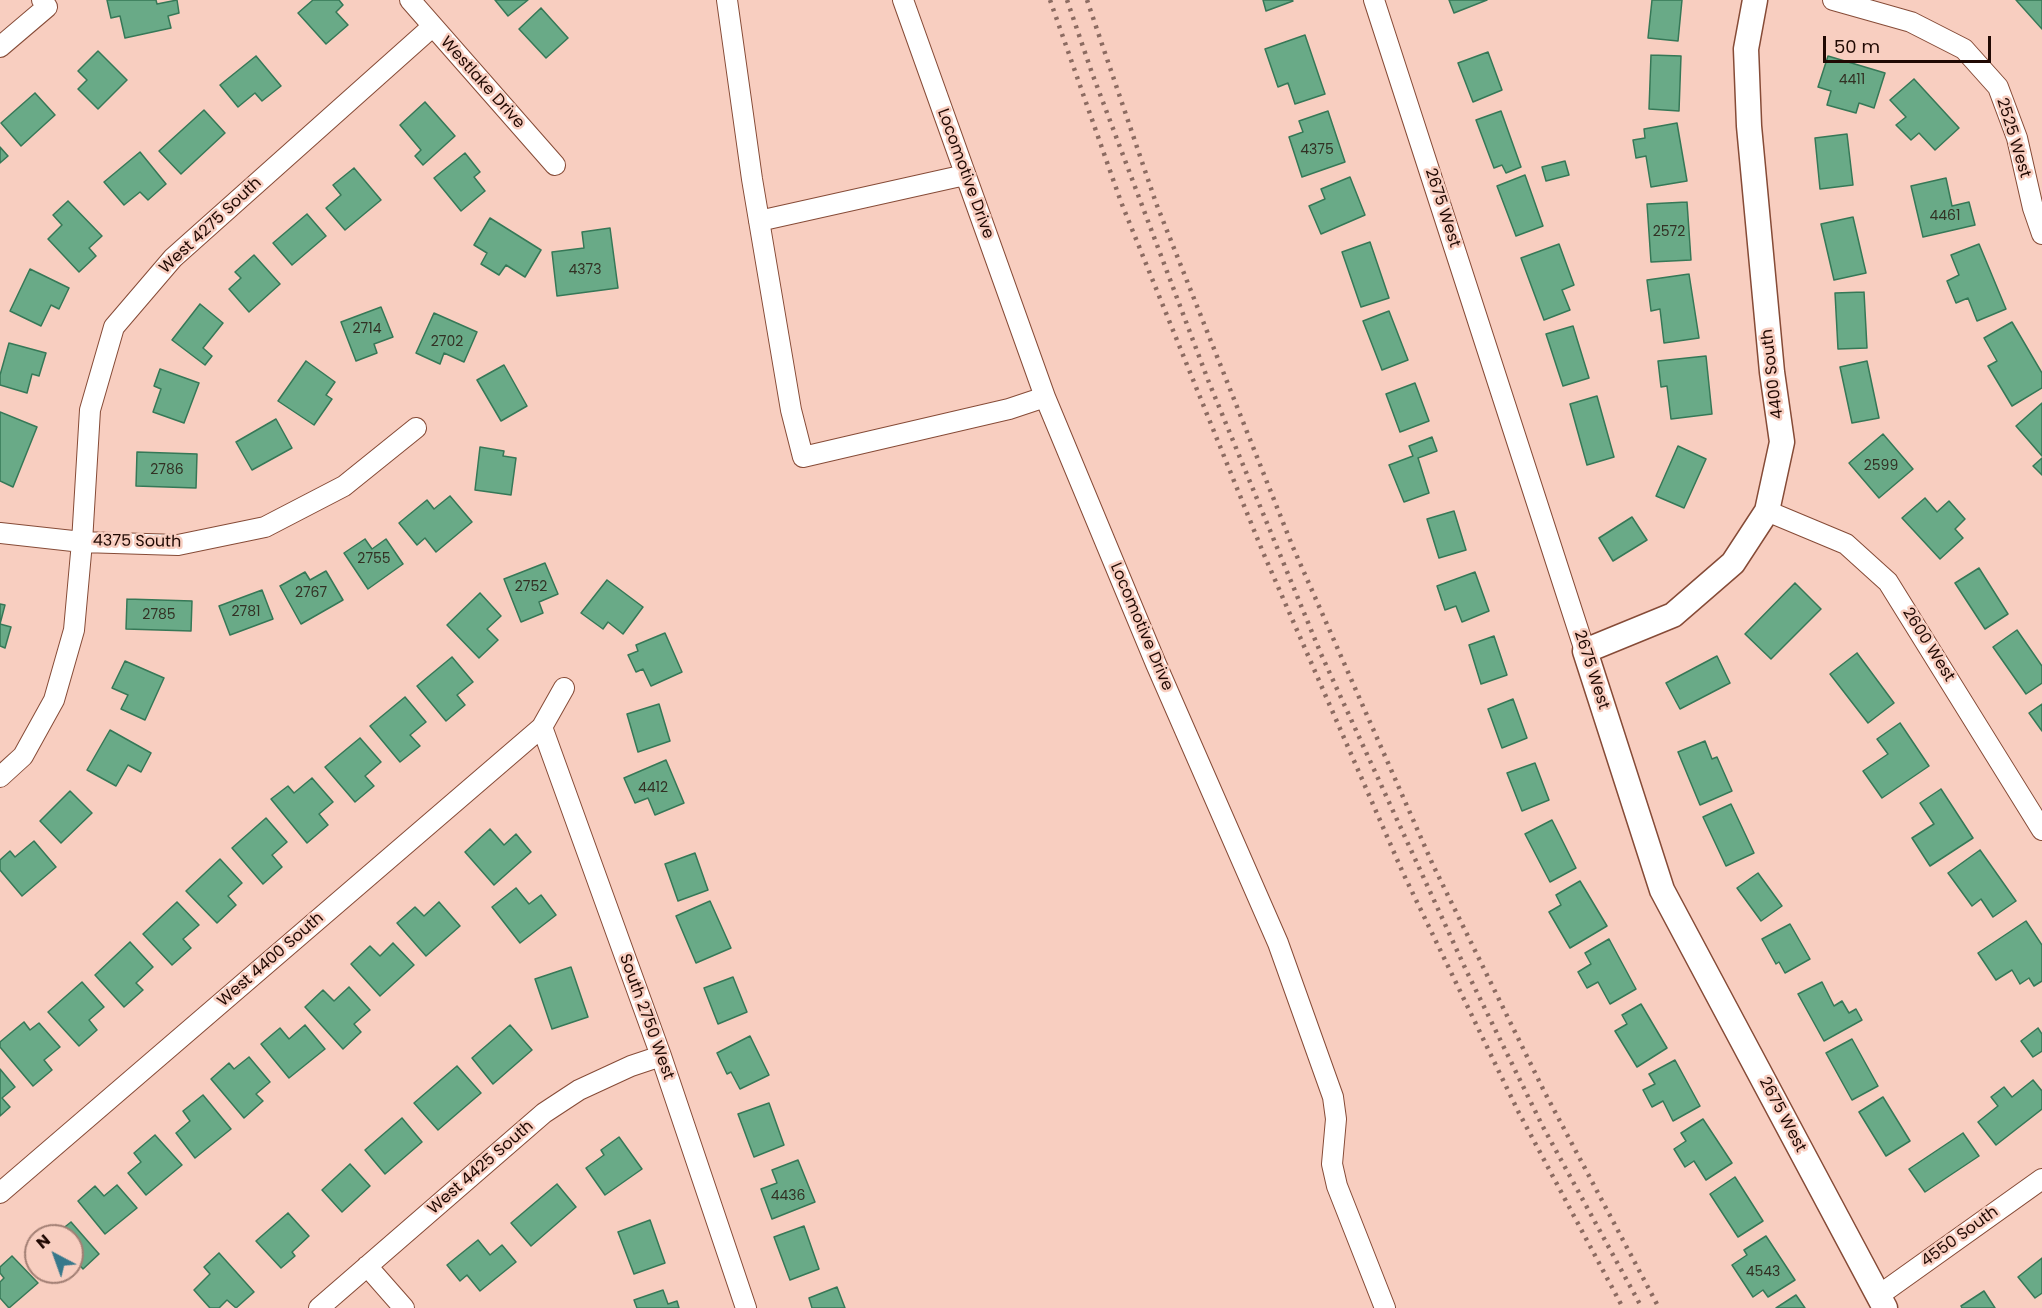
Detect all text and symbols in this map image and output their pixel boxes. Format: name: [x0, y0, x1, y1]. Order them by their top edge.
scale bar: [1826, 24, 1994, 62]
street label: Westlake Drive: [436, 33, 528, 133]
text: 50 m: [1834, 34, 1880, 59]
house number: 4411: [1839, 72, 1865, 88]
street label: 2525 West: [1992, 96, 2034, 180]
street label: Locomotive Drive: [933, 106, 997, 242]
house number: 4375: [1300, 142, 1334, 158]
street label: 2675 West: [1420, 166, 1464, 250]
street label: West 4275 South: [156, 174, 266, 278]
house number: 4461: [1930, 208, 1960, 224]
house number: 2572: [1653, 224, 1685, 240]
house number: 4373: [569, 262, 601, 278]
house number: 2714: [353, 321, 381, 337]
street label: 4400 South: [1758, 328, 1788, 420]
house number: 2702: [431, 334, 463, 350]
house number: 2599: [1864, 458, 1898, 474]
house number: 2786: [150, 462, 184, 478]
street label: 4375 South: [93, 532, 181, 552]
house number: 2755: [357, 551, 391, 567]
street label: Locomotive Drive: [1105, 560, 1177, 694]
house number: 2752: [515, 579, 547, 595]
house number: 2767: [295, 585, 327, 601]
house number: 2781: [231, 604, 261, 620]
street label: 2600 West: [1898, 605, 1958, 685]
house number: 2785: [142, 607, 176, 623]
street label: 2675 West: [1569, 628, 1613, 712]
house number: 4412: [638, 780, 668, 796]
street label: West 4400 South: [214, 909, 328, 1011]
street label: South 2750 West: [614, 952, 678, 1082]
street label: 2675 West: [1754, 1074, 1810, 1156]
street label: West 4425 South: [424, 1117, 538, 1219]
house number: 4436: [771, 1188, 805, 1204]
street label: 4550 South: [1918, 1203, 2002, 1271]
north arrow: [24, 1224, 84, 1284]
text: N: [31, 1229, 55, 1254]
house number: 4543: [1746, 1264, 1780, 1280]

